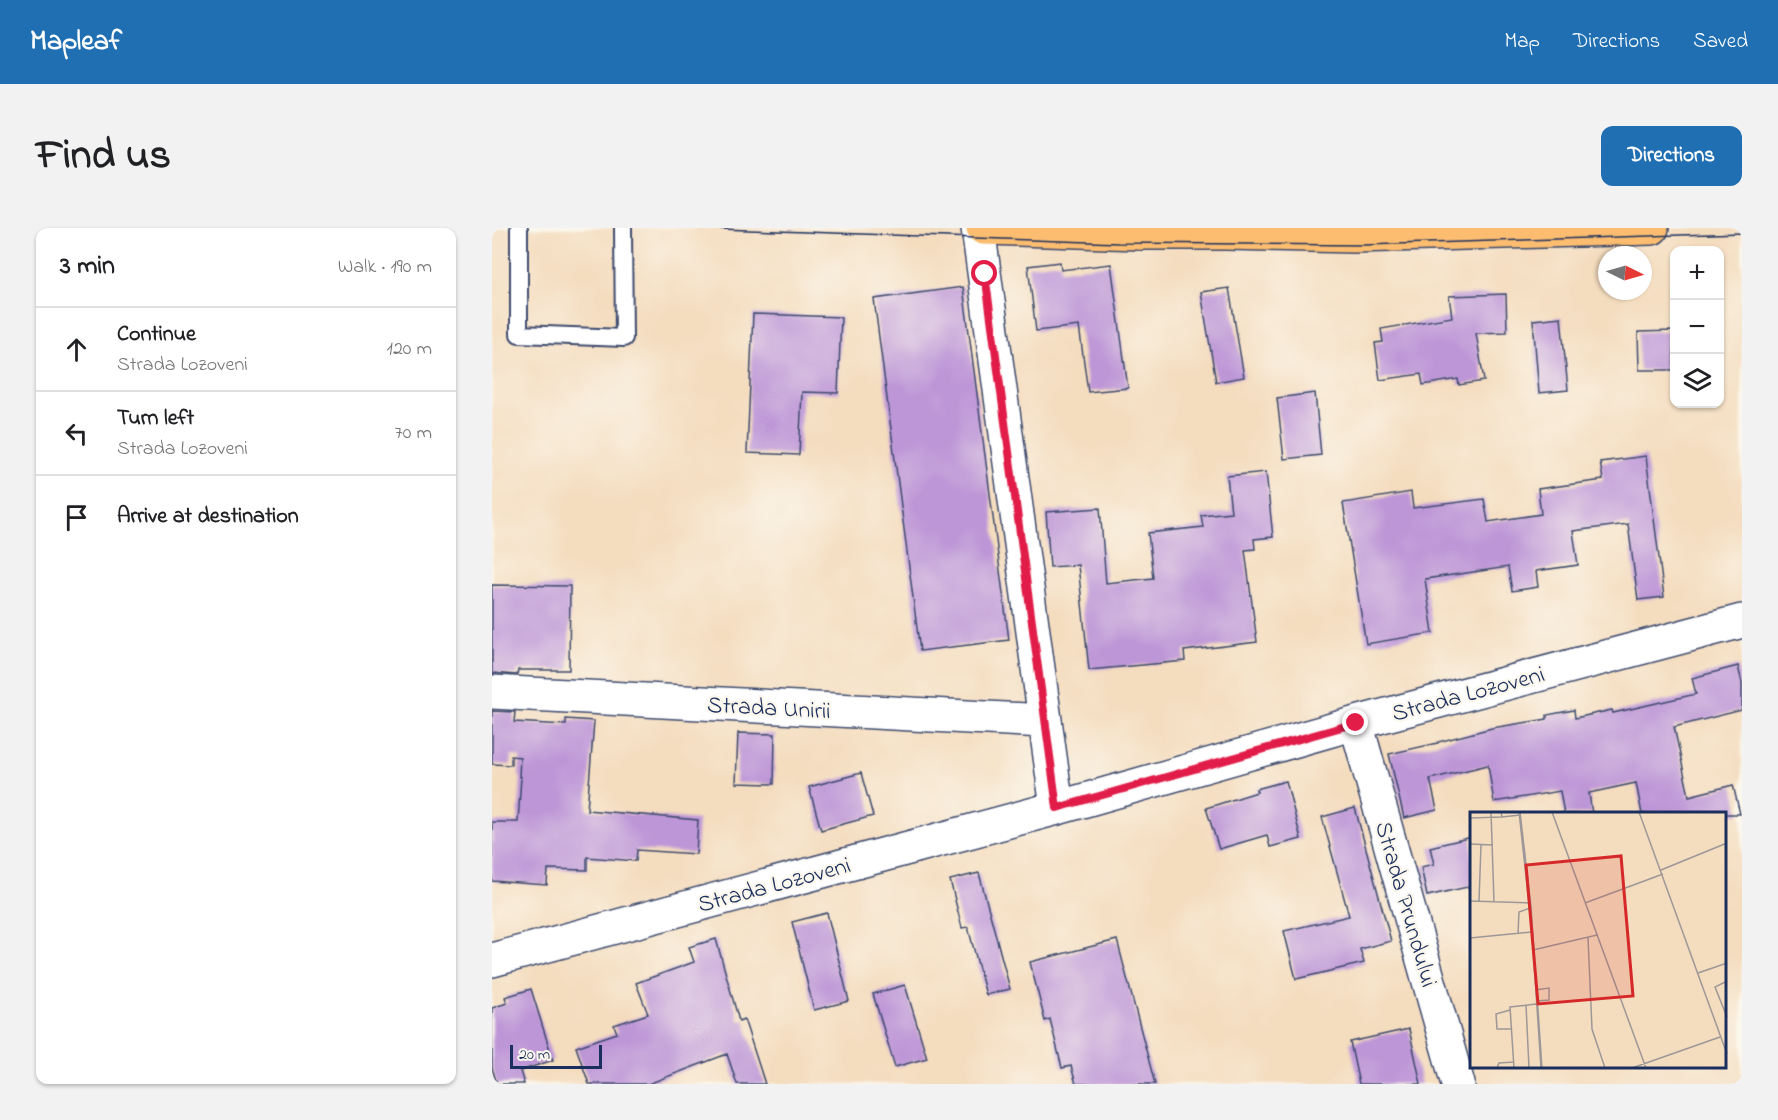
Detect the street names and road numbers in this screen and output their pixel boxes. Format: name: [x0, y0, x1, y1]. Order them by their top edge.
street label: Strada Lozoveni: [1388, 658, 1549, 733]
street label: Strada Unirii: [706, 689, 832, 730]
street label: Strada Prundului: [1364, 818, 1445, 992]
street label: Strada Lozoveni: [694, 849, 855, 924]

